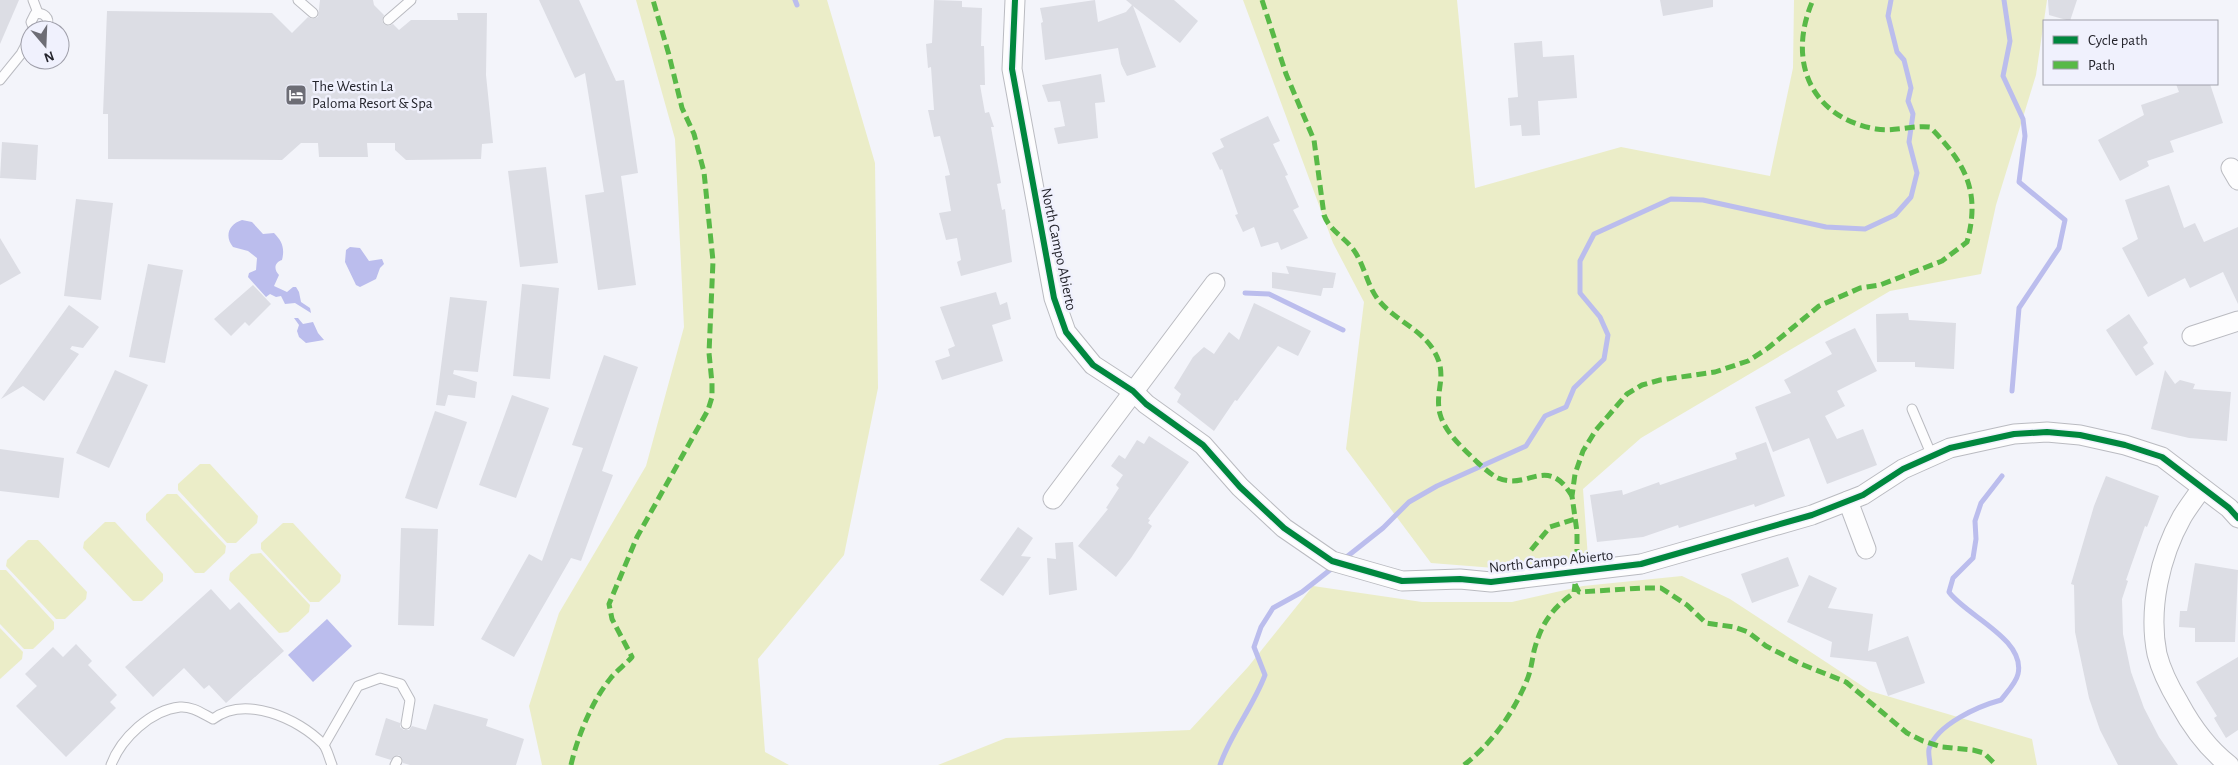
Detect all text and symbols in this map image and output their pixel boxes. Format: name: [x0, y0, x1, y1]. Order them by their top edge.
north arrow: [20, 20, 70, 70]
legend: [2043, 20, 2218, 85]
text: Cycle path: [2088, 33, 2148, 48]
text: N: [42, 48, 56, 65]
text: Path: [2088, 58, 2115, 73]
place label: The Westin La Paloma Resort & Spa: [312, 79, 433, 111]
hotel icon: The Westin La Paloma Resort & Spa: [284, 83, 308, 107]
street label: North Campo Abierto: [1038, 186, 1079, 312]
street label: North Campo Abierto: [1488, 548, 1614, 575]

